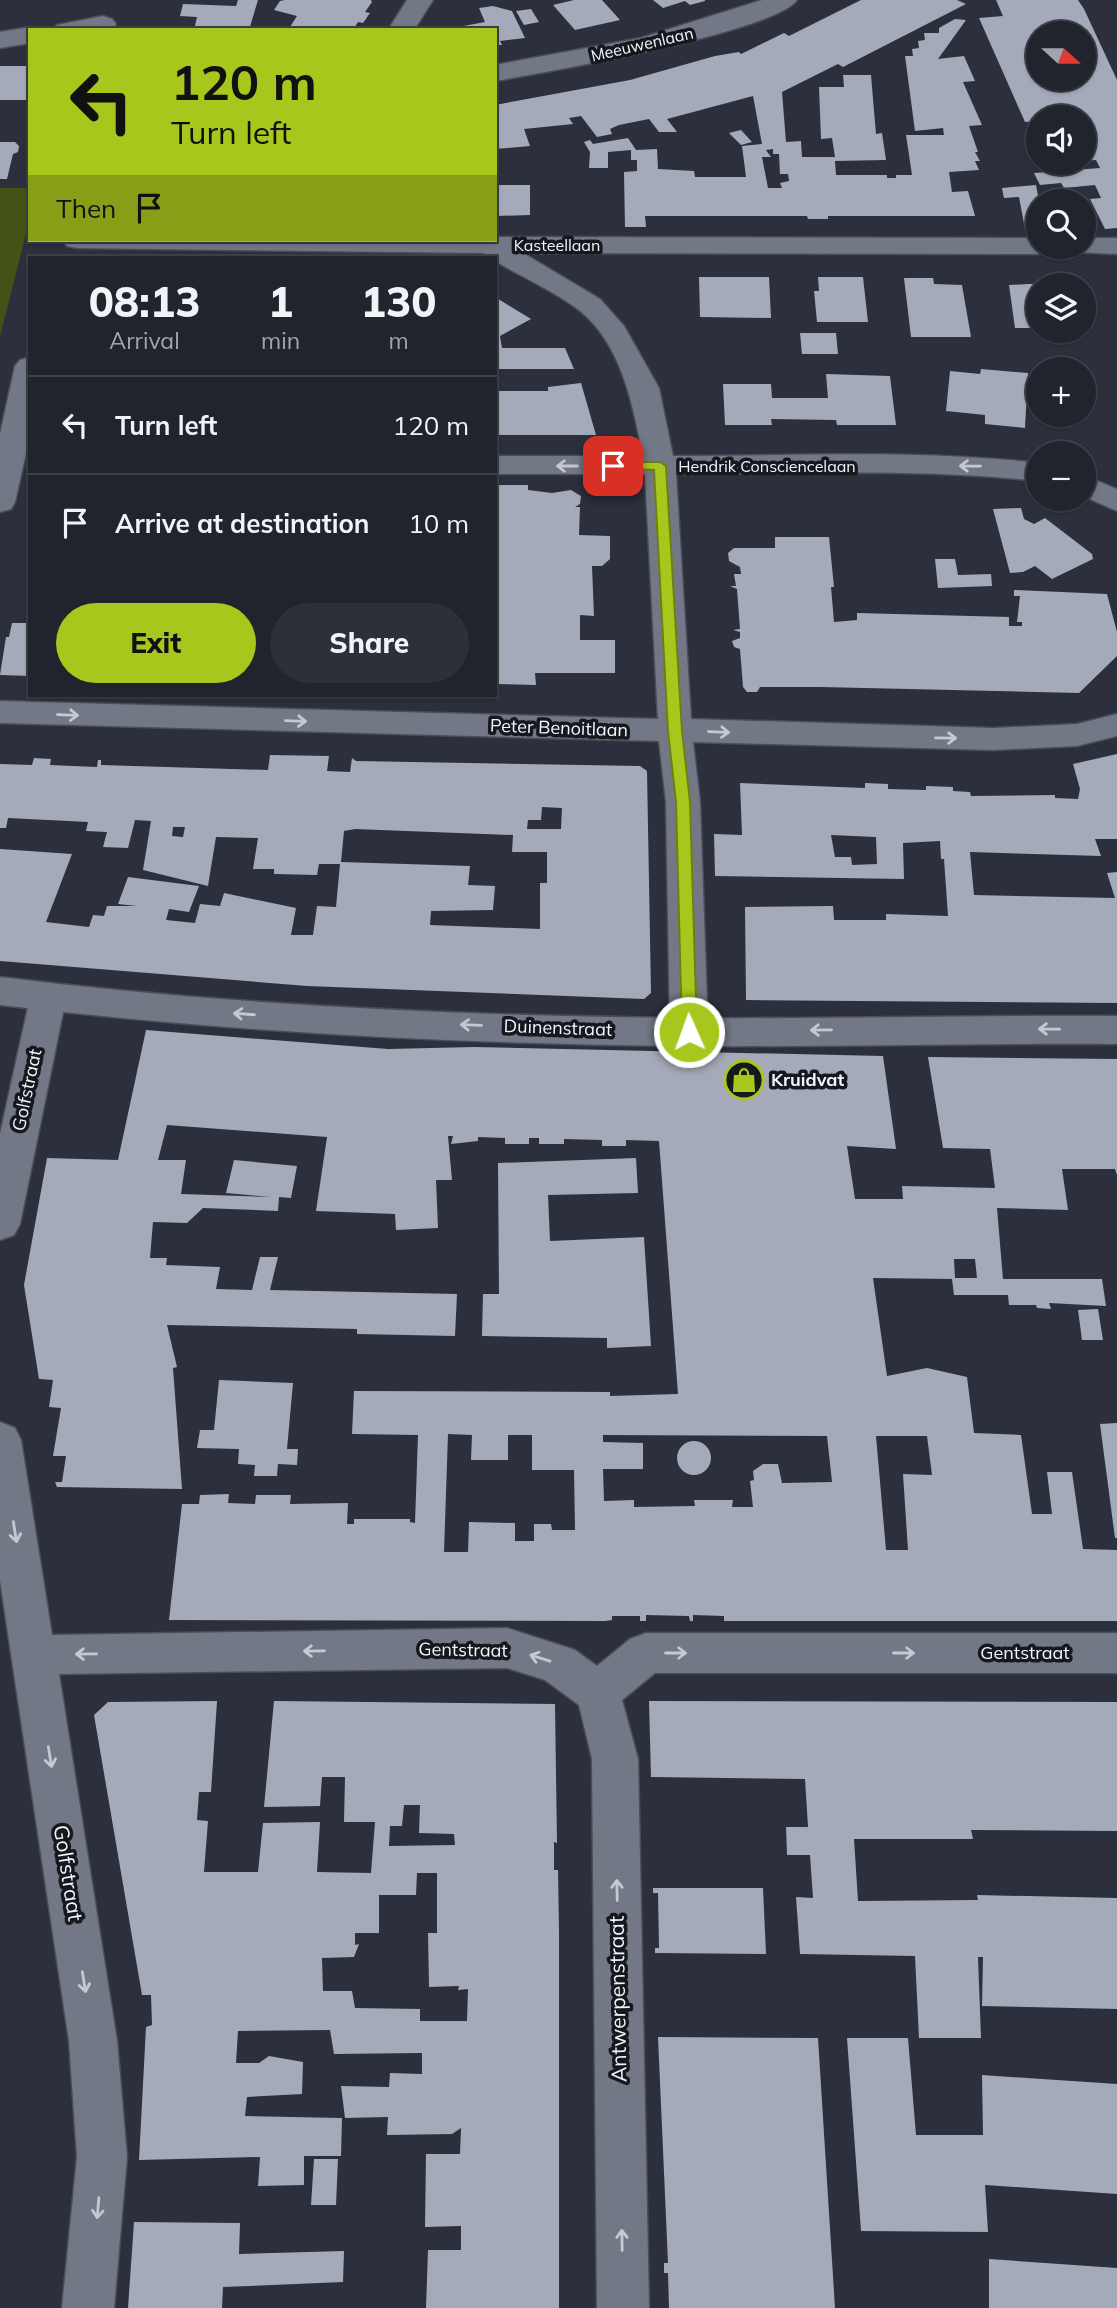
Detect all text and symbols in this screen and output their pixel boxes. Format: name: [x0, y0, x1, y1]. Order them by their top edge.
north arrow: [1026, 21, 1096, 91]
map controls: [1026, 21, 1096, 511]
street label: Meeuwenlaan: [589, 22, 695, 66]
text: 120 m: [171, 51, 317, 112]
icon: left: [56, 56, 147, 147]
button: sound: [1026, 105, 1096, 175]
text: Turn left: [171, 112, 291, 152]
icon: arrive: [130, 189, 168, 227]
button: search: [1026, 189, 1096, 259]
text: Then: [56, 192, 116, 225]
street label: Kasteellaan: [514, 235, 600, 255]
button: layers: [1026, 273, 1096, 343]
text: 08:13: [89, 275, 200, 328]
text: 1: [268, 275, 293, 328]
text: 130: [361, 275, 436, 328]
text: Arrival: [109, 326, 180, 355]
text: min: [261, 326, 300, 355]
text: m: [388, 326, 409, 355]
button: +: [1026, 357, 1096, 427]
icon: left: [56, 406, 94, 444]
text: Turn left: [115, 409, 217, 442]
text: 120 m: [393, 409, 469, 442]
pin: [583, 436, 643, 496]
button: −: [1026, 441, 1096, 511]
icon: arrive: [594, 447, 632, 485]
street label: Hendrik Consciencelaan: [678, 456, 856, 476]
one-way arrow: [556, 459, 579, 473]
one-way arrow: [959, 460, 982, 473]
icon: arrive: [56, 504, 94, 542]
text: Arrive at destination: [115, 507, 370, 540]
text: 10 m: [408, 507, 469, 540]
button: Exit: [56, 603, 256, 683]
button: Share: [270, 603, 469, 683]
one-way arrow: [56, 708, 79, 721]
one-way arrow: [284, 714, 307, 728]
street label: Peter Benoitlaan: [490, 714, 628, 741]
one-way arrow: [707, 726, 730, 739]
one-way arrow: [935, 731, 958, 745]
position arrow: [652, 995, 726, 1069]
one-way arrow: [233, 1007, 256, 1020]
street label: Duinenstraat: [503, 1014, 613, 1041]
one-way arrow: [460, 1019, 483, 1032]
one-way arrow: [810, 1023, 833, 1037]
one-way arrow: [1038, 1023, 1061, 1036]
street label: Golfstraat: [7, 1047, 46, 1133]
shop icon: Kruidvat: [723, 1059, 765, 1101]
place label: Kruidvat: [771, 1068, 844, 1091]
one-way arrow: [9, 1520, 22, 1543]
street label: Gentstraat: [418, 1637, 508, 1662]
street label: Gentstraat: [980, 1641, 1070, 1664]
one-way arrow: [303, 1644, 326, 1658]
one-way arrow: [664, 1646, 687, 1660]
one-way arrow: [892, 1646, 915, 1660]
one-way arrow: [75, 1647, 98, 1661]
one-way arrow: [529, 1651, 551, 1664]
one-way arrow: [44, 1745, 57, 1768]
street label: Golfstraat: [49, 1823, 89, 1923]
one-way arrow: [610, 1879, 623, 1902]
street label: Antwerpenstraat: [603, 1916, 631, 2082]
one-way arrow: [78, 1970, 91, 1993]
one-way arrow: [91, 2196, 104, 2219]
one-way arrow: [615, 2229, 629, 2252]

